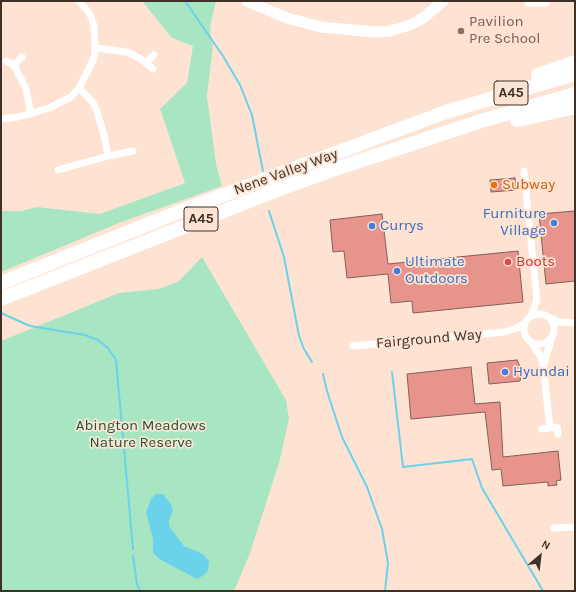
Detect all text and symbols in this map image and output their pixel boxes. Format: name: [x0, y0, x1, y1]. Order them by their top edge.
place label: Pavilion Pre School: [469, 13, 540, 48]
marker: Pavilion Pre School: [456, 26, 466, 36]
road number: A45: [494, 81, 528, 105]
street label: Nene Valley Way: [232, 145, 340, 199]
place label: Subway: [502, 176, 555, 194]
marker: Subway: [489, 180, 499, 190]
place label: Furniture Village: [483, 205, 546, 240]
road number: A45: [184, 207, 218, 231]
place label: Currys: [380, 217, 424, 235]
marker: Furniture Village: [549, 218, 559, 228]
marker: Currys: [367, 221, 377, 231]
place label: Ultimate Outdoors: [405, 253, 468, 288]
place label: Boots: [516, 253, 555, 271]
marker: Boots: [503, 257, 513, 267]
marker: Ultimate Outdoors: [392, 266, 402, 276]
street label: Fairground Way: [375, 325, 483, 353]
place label: Hyundai: [513, 363, 570, 381]
marker: Hyundai: [500, 367, 510, 377]
park label: Abington Meadows Nature Reserve: [76, 417, 206, 452]
north arrow: [520, 536, 560, 576]
text: N: [539, 537, 552, 553]

